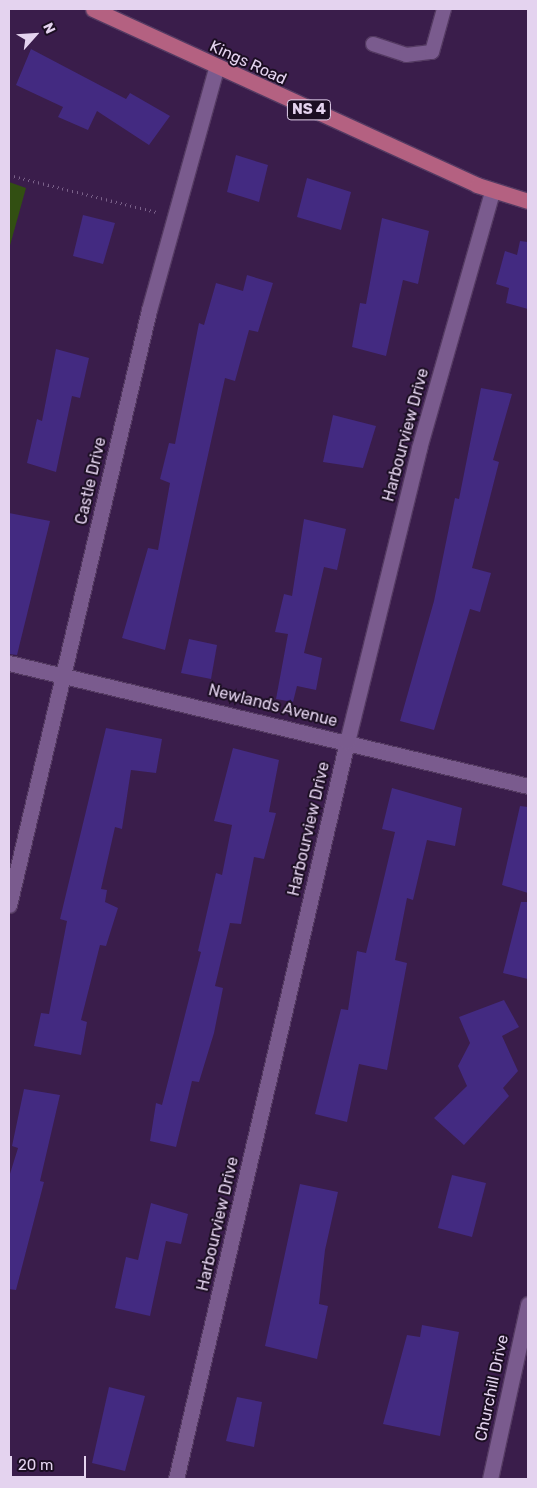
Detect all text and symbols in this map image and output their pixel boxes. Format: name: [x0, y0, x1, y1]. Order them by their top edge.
north arrow: [10, 10, 60, 60]
text: N: [39, 20, 59, 36]
street label: Kings Road: [206, 37, 290, 89]
road number: NS 4: [286, 98, 332, 122]
street label: Harbourview Drive: [379, 366, 433, 504]
street label: Castle Drive: [72, 435, 110, 527]
street label: Newlands Avenue: [206, 681, 340, 731]
street label: Harbourview Drive: [284, 760, 334, 898]
street label: Harbourview Drive: [193, 1155, 243, 1293]
street label: Churchill Drive: [471, 1333, 513, 1443]
scale bar: [12, 1446, 89, 1478]
text: 20 m: [18, 1456, 53, 1474]

